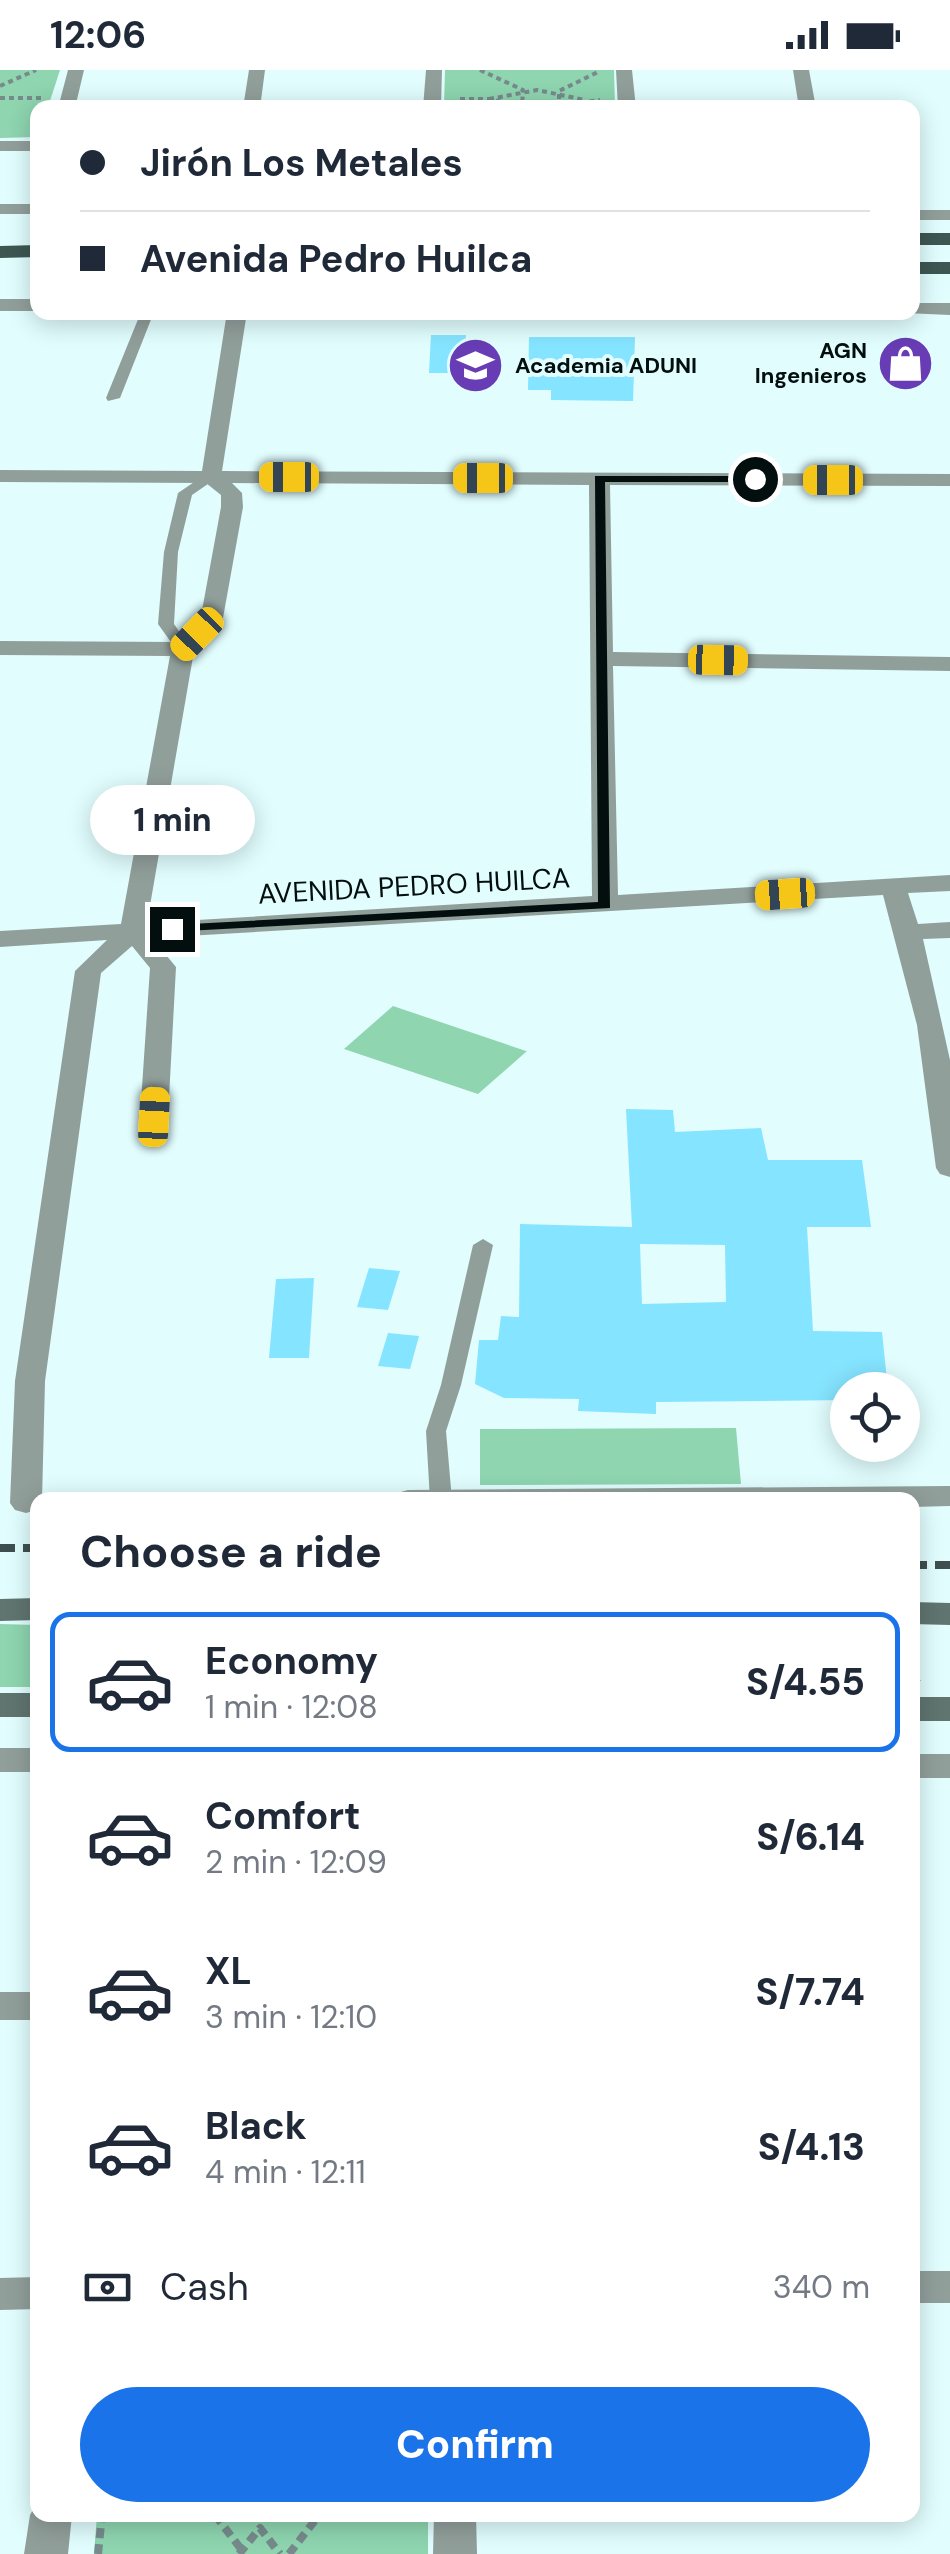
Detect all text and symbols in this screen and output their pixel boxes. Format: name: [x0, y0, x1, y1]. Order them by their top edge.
text: 12:06: [50, 10, 146, 60]
text: Jirón Los Metales: [140, 138, 463, 188]
text: Avenida Pedro Huilca: [140, 234, 532, 284]
shop icon: AGN Ingenieros: [876, 333, 936, 393]
school or university icon: Academia ADUNI: [446, 335, 506, 395]
place label: AGN Ingenieros: [755, 336, 867, 390]
place label: Academia ADUNI: [515, 351, 697, 380]
route start: [733, 457, 778, 502]
car: [259, 462, 319, 492]
car: [453, 463, 513, 493]
car: [803, 465, 863, 495]
car: [165, 602, 229, 666]
car: [688, 644, 748, 676]
callout: 1 min: [90, 784, 254, 854]
text: 1 min: [133, 799, 212, 841]
street label: AVENIDA PEDRO HUILCA: [257, 859, 571, 913]
car: [754, 877, 816, 911]
route end: [150, 907, 195, 952]
car: [137, 1086, 171, 1148]
map controls: [830, 1372, 920, 1462]
button: locate: [830, 1372, 920, 1462]
text: Choose a ride: [80, 1522, 382, 1581]
text: Economy: [205, 1636, 378, 1686]
icon: car: [85, 1637, 175, 1727]
text: S/4.55: [746, 1657, 865, 1707]
text: 1 min · 12:08: [205, 1686, 378, 1728]
text: Comfort: [205, 1791, 361, 1841]
icon: car: [85, 1792, 175, 1882]
text: S/6.14: [756, 1812, 865, 1862]
text: 2 min · 12:09: [205, 1841, 387, 1883]
text: XL: [205, 1946, 252, 1996]
icon: car: [85, 1947, 175, 2037]
text: S/7.74: [756, 1967, 865, 2017]
text: 3 min · 12:10: [205, 1996, 377, 2038]
text: Black: [205, 2101, 307, 2151]
icon: car: [85, 2102, 175, 2192]
text: S/4.13: [758, 2122, 865, 2172]
text: 4 min · 12:11: [205, 2151, 366, 2193]
icon: cash: [80, 2260, 135, 2315]
text: Cash: [160, 2262, 249, 2312]
text: 340 m: [773, 2266, 870, 2308]
button: Confirm: [80, 2387, 870, 2502]

